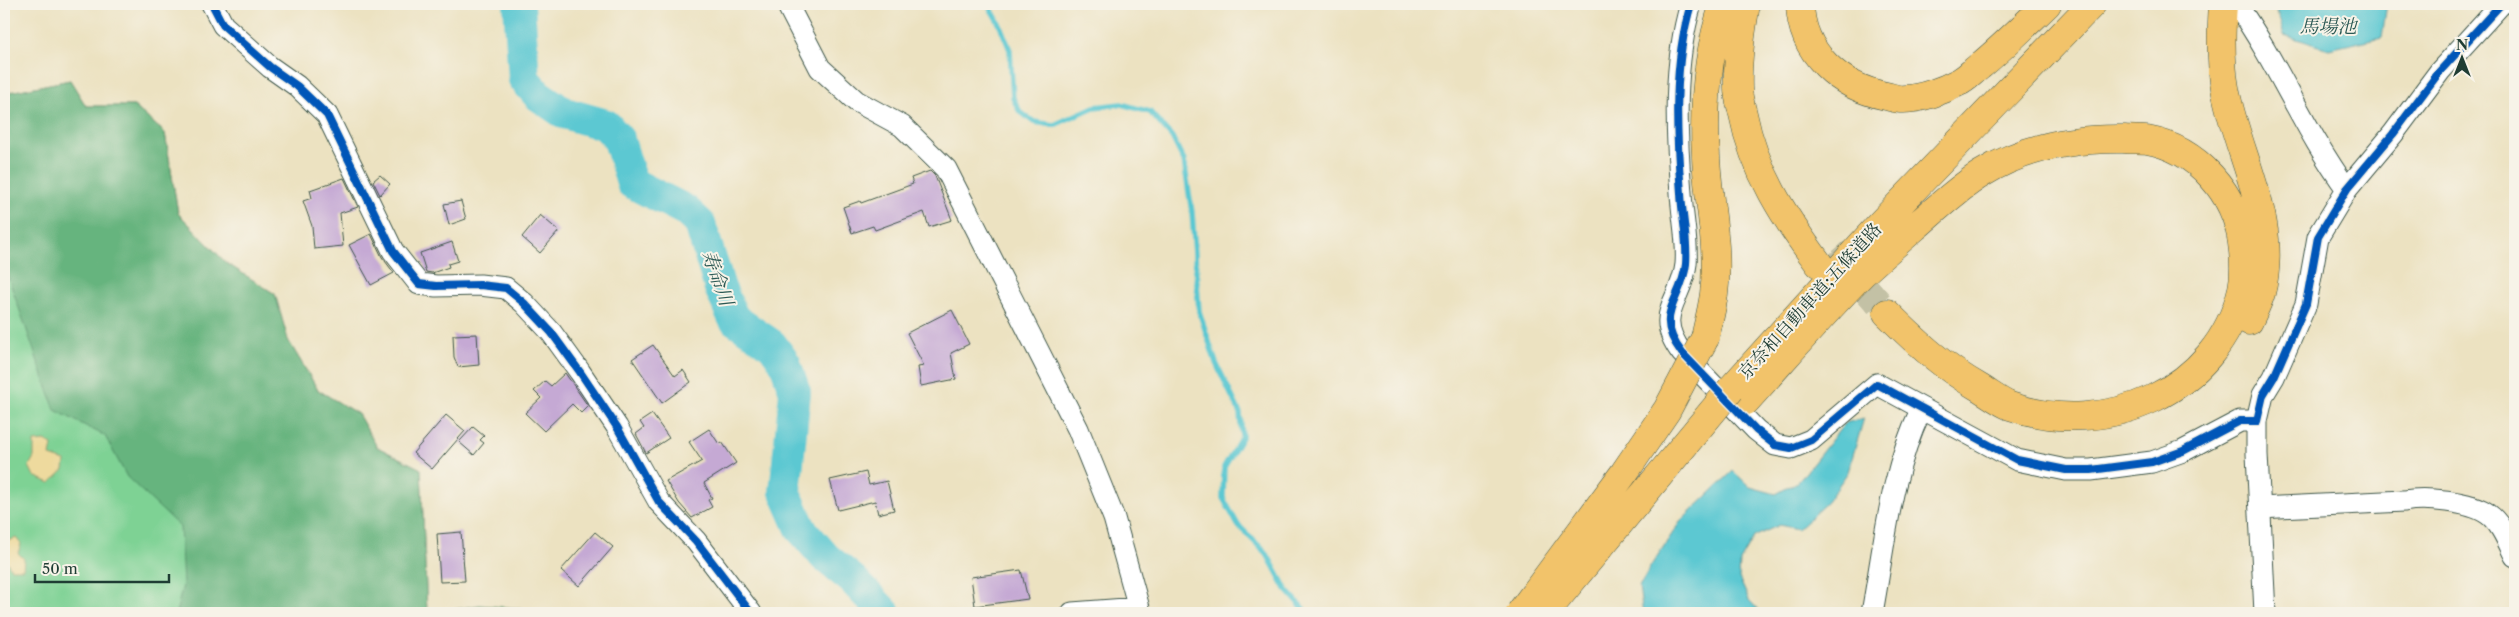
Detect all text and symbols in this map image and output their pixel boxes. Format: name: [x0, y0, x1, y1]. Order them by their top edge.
water label: 馬場池: [2299, 15, 2358, 38]
north arrow: [2436, 32, 2486, 82]
text: N: [2456, 36, 2468, 54]
street label: 京奈和自動車道;五條道路: [1734, 218, 1886, 384]
water label: 寿命川: [697, 247, 739, 311]
scale bar: [35, 552, 169, 584]
text: 50 m: [42, 559, 78, 578]

